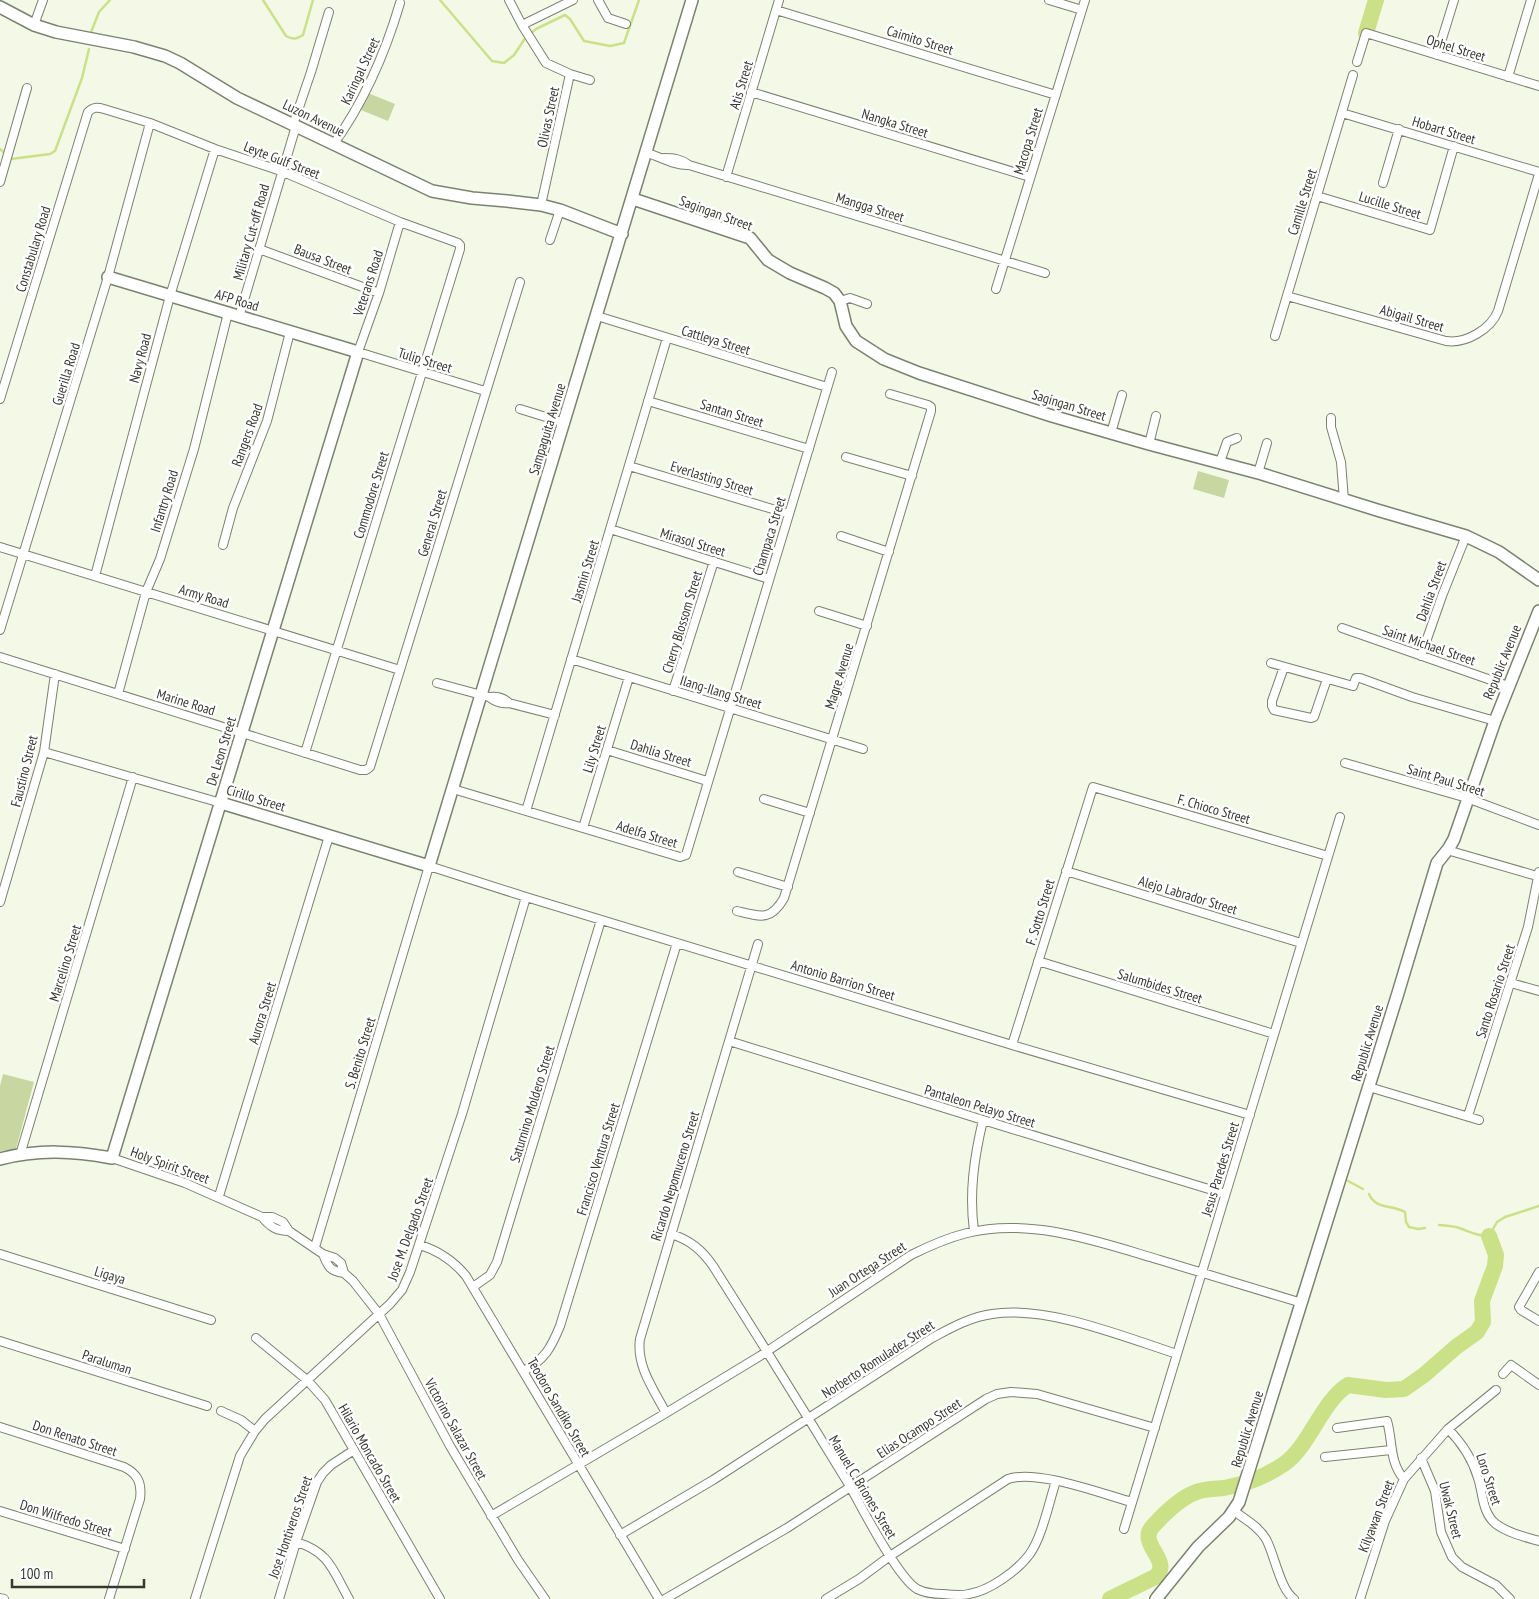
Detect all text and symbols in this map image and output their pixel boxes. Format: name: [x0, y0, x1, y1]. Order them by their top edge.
street label: Caimito Street: [884, 21, 956, 59]
street label: Ophel Street: [1424, 30, 1488, 66]
street label: Karingal Street: [337, 34, 383, 107]
street label: Atis Street: [725, 58, 757, 112]
street label: Olivas Street: [533, 85, 563, 149]
street label: Luzon Avenue: [280, 95, 348, 141]
street label: Nangka Street: [860, 104, 930, 142]
street label: Macopa Street: [1009, 105, 1047, 177]
street label: Hobart Street: [1410, 112, 1478, 148]
street label: Leyte Gulf Street: [241, 137, 323, 183]
street label: Camille Street: [1283, 167, 1321, 237]
street label: Military Cut-off Road: [229, 182, 273, 282]
street label: Lucille Street: [1357, 187, 1423, 223]
street label: Mangga Street: [834, 188, 906, 226]
street label: Sagingan Street: [677, 191, 755, 235]
street label: Constabulary Road: [11, 204, 55, 294]
street label: Bausa Street: [292, 240, 355, 278]
street label: Veterans Road: [349, 248, 387, 319]
street label: AFP Road: [213, 285, 261, 315]
street label: Abigail Street: [1378, 300, 1446, 336]
street label: Cattleya Street: [679, 321, 753, 359]
street label: Navy Road: [125, 331, 155, 385]
street label: Guerilla Road: [48, 340, 84, 408]
street label: Tulip Street: [396, 343, 454, 377]
street label: Sampaguita Avenue: [525, 381, 570, 477]
street label: Sagingan Street: [1030, 385, 1108, 425]
street label: Santan Street: [698, 395, 766, 431]
street label: Rangers Road: [227, 401, 267, 469]
street label: Commodore Street: [349, 449, 393, 541]
street label: Everlasting Street: [668, 457, 756, 499]
street label: Infantry Road: [146, 468, 182, 534]
street label: General Street: [413, 487, 451, 559]
street label: Champaca Street: [748, 494, 790, 578]
street label: Mirasol Street: [658, 524, 728, 560]
street label: Jasmin Street: [567, 538, 603, 605]
street label: Dahlia Street: [1412, 558, 1450, 624]
street label: Cherry Blossom Street: [658, 568, 706, 675]
street label: Army Road: [177, 580, 231, 612]
street label: Saint Michael Street: [1380, 621, 1478, 669]
street label: Republic Avenue: [1479, 622, 1525, 702]
street label: Magre Avenue: [820, 641, 858, 711]
street label: Ilang-Ilang Street: [678, 671, 764, 713]
street label: Marine Road: [155, 685, 217, 719]
street label: De Leon Street: [202, 714, 240, 788]
street label: Lily Street: [578, 723, 610, 775]
street label: Faustino Street: [6, 733, 42, 809]
street label: Dahlia Street: [628, 735, 694, 771]
street label: Saint Paul Street: [1405, 760, 1487, 800]
street label: Cirillo Street: [224, 780, 288, 816]
street label: F. Chioco Street: [1176, 790, 1253, 828]
street label: Adelfa Street: [614, 816, 680, 852]
street label: Alejo Labrador Street: [1136, 871, 1240, 919]
street label: F. Sotto Street: [1021, 877, 1059, 947]
street label: Marcelino Street: [45, 922, 85, 1004]
street label: Santo Rosario Street: [1471, 942, 1519, 1040]
street label: Antonio Barrion Street: [789, 956, 897, 1004]
street label: Salumbides Street: [1115, 965, 1205, 1007]
street label: Aurora Street: [244, 980, 280, 1046]
street label: Republic Avenue: [1347, 1002, 1387, 1084]
street label: S. Benito Street: [341, 1015, 379, 1091]
street label: Saturnino Moldero Street: [506, 1043, 558, 1165]
street label: Pantaleon Pelayo Street: [922, 1081, 1038, 1131]
street label: Francisco Ventura Street: [572, 1100, 624, 1217]
street label: Ricardo Nepomuceno Street: [647, 1109, 703, 1243]
street label: Jesus Paredes Street: [1197, 1120, 1243, 1219]
street label: Holy Spirit Street: [128, 1142, 212, 1188]
street label: Jose M. Delgado Street: [383, 1175, 437, 1284]
street label: Juan Ortega Street: [824, 1237, 909, 1301]
street label: Ligaya: [92, 1262, 128, 1288]
street label: Norberto Romuladez Street: [818, 1316, 938, 1402]
street label: Paraluman: [80, 1346, 134, 1378]
street label: Teodoro Sandiko Street: [523, 1354, 595, 1460]
street label: Victorino Salazar Street: [420, 1374, 491, 1483]
street label: Republic Avenue: [1227, 1388, 1267, 1470]
street label: Elias Ocampo Street: [873, 1394, 965, 1462]
street label: Hilario Moncado Street: [334, 1400, 406, 1506]
street label: Don Renato Street: [30, 1416, 120, 1460]
street label: Manuel C. Briones Street: [825, 1432, 901, 1542]
street label: Loro Street: [1472, 1451, 1506, 1507]
street label: Jose Hontiveros Street: [264, 1473, 316, 1582]
street label: Kilyawan Street: [1354, 1477, 1398, 1555]
street label: Uwak Street: [1435, 1480, 1467, 1541]
street label: Don Wilfredo Street: [18, 1495, 114, 1541]
scale bar: [12, 1556, 145, 1588]
text: 100 m: [20, 1564, 53, 1583]

